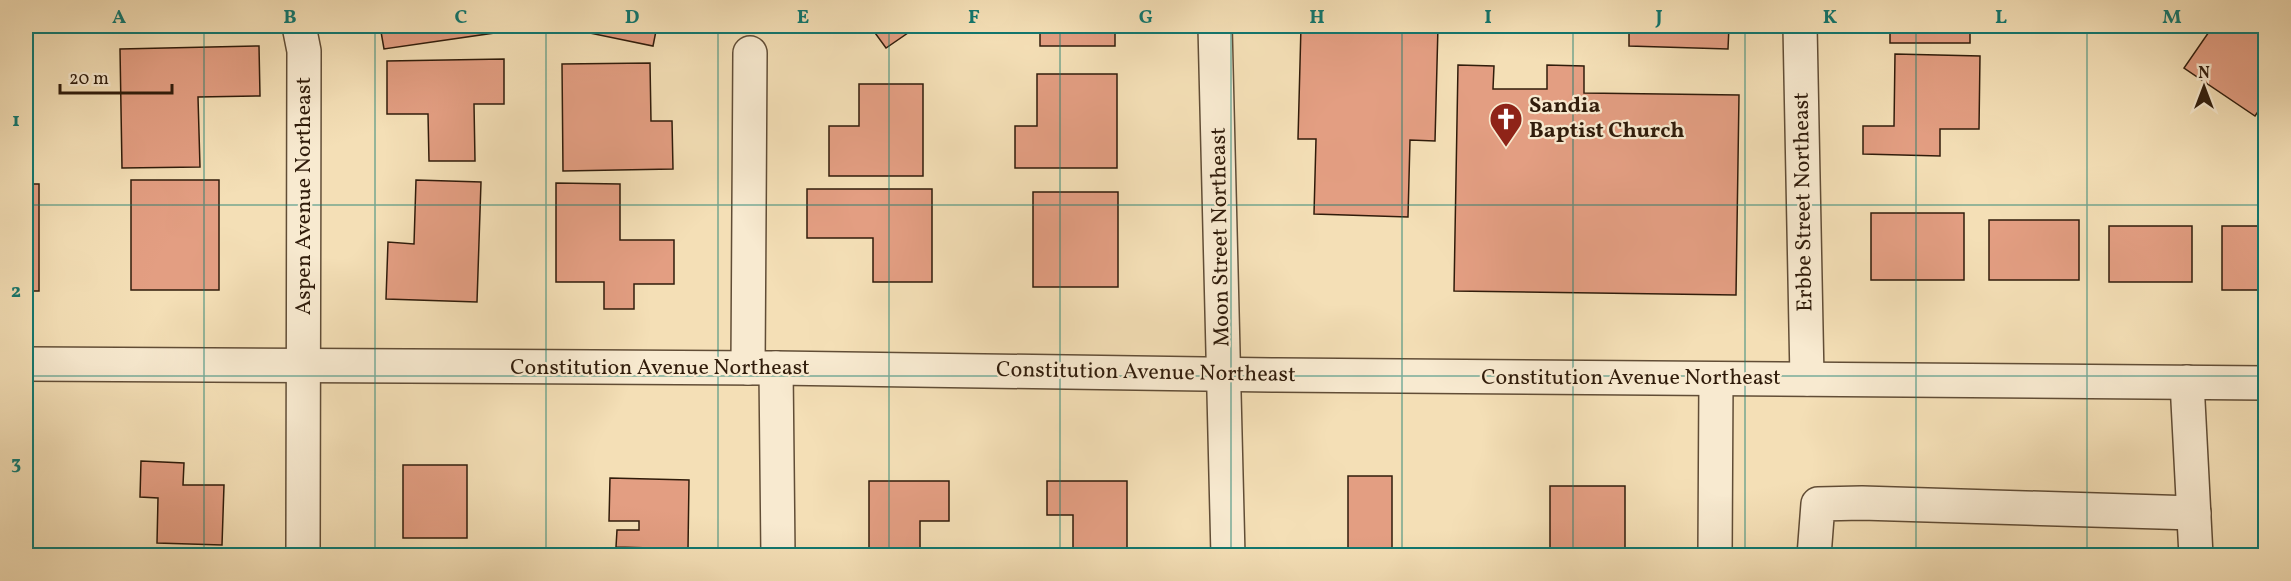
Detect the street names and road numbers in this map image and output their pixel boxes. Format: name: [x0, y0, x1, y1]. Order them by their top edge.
street label: Aspen Avenue Northeast: [289, 77, 320, 315]
street label: Erbbe Street Northeast: [1787, 92, 1821, 312]
street label: Moon Street Northeast: [1204, 127, 1238, 347]
street label: Constitution Avenue Northeast: [510, 353, 810, 384]
street label: Constitution Avenue Northeast: [996, 355, 1296, 391]
street label: Constitution Avenue Northeast: [1481, 363, 1781, 394]

